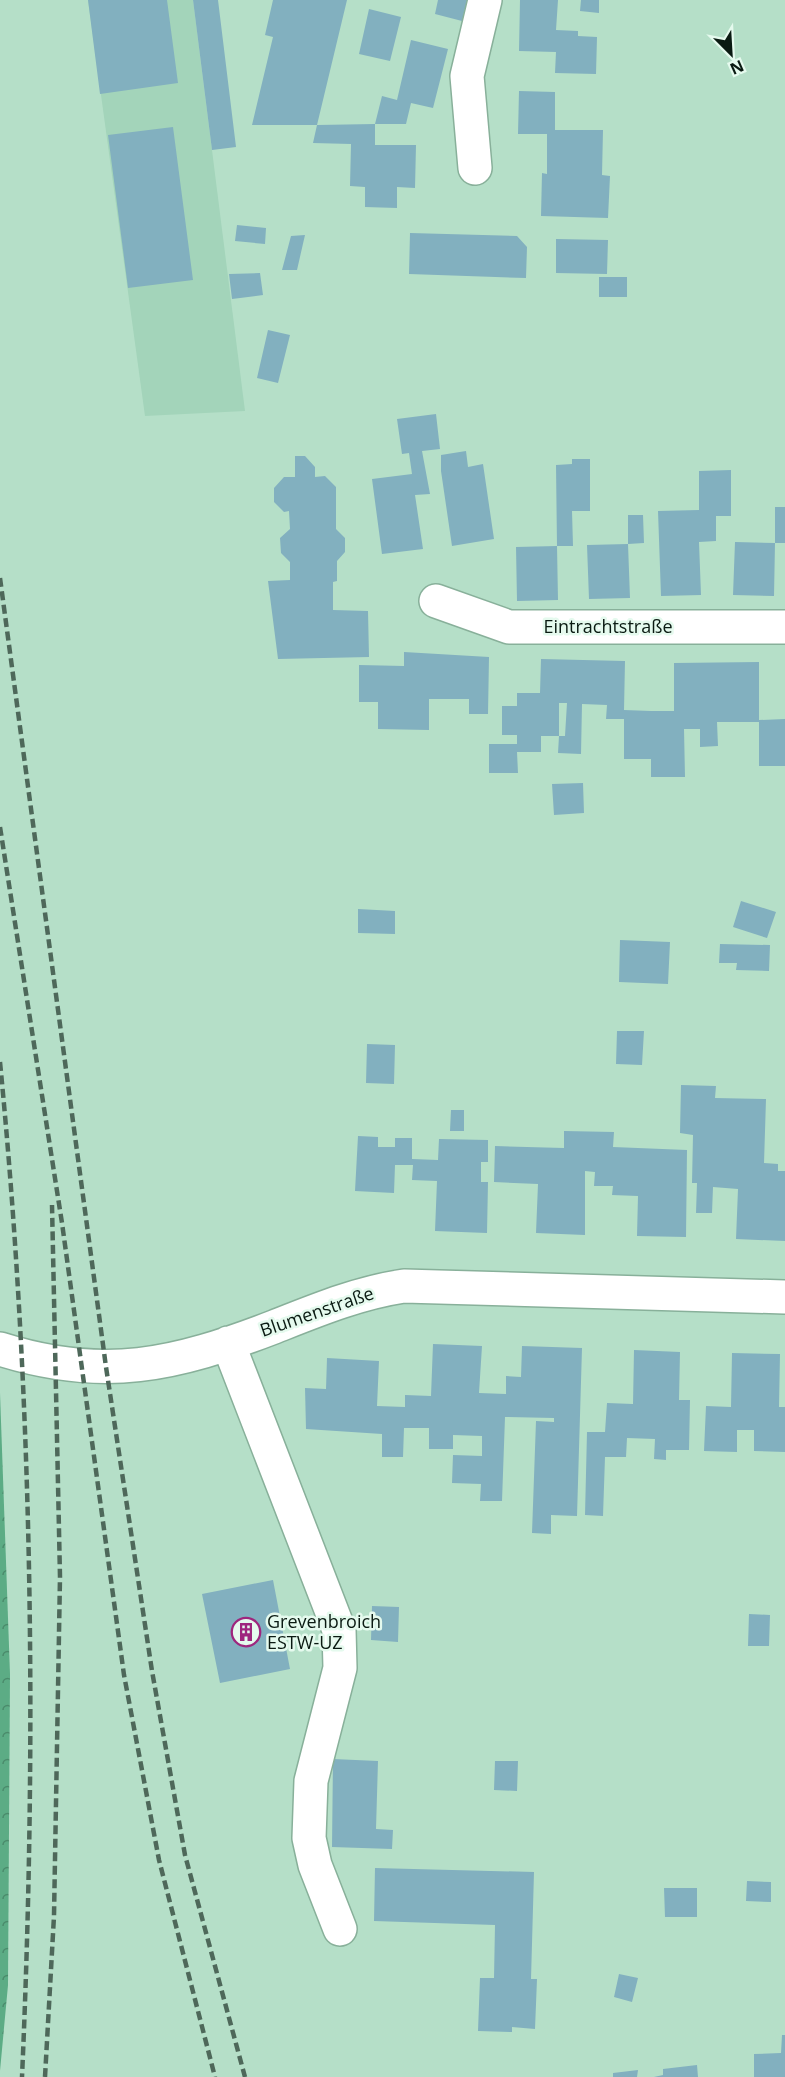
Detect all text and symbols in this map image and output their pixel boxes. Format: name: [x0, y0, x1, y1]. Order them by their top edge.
north arrow: [701, 24, 761, 84]
text: N: [727, 55, 748, 80]
street label: Eintrachtstraße: [543, 614, 673, 638]
street label: Blumenstraße: [257, 1280, 377, 1342]
place label: Grevenbroich ESTW-UZ: [267, 1609, 381, 1654]
building icon: Grevenbroich ESTW-UZ: [230, 1616, 262, 1648]

